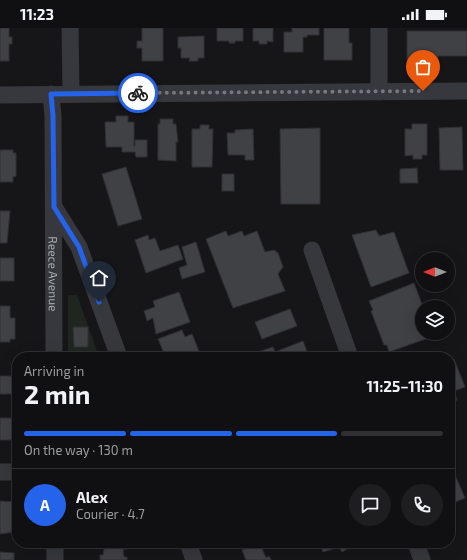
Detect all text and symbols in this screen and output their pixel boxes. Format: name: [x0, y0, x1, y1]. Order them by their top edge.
text: 11:23: [20, 5, 54, 23]
pin: [406, 50, 440, 91]
icon: bag: [412, 56, 434, 78]
courier: [118, 73, 158, 113]
icon: bike: [127, 82, 149, 104]
street label: Reece Avenue: [46, 236, 61, 312]
north arrow: [415, 252, 455, 292]
map controls: [415, 252, 455, 340]
pin: [82, 261, 116, 302]
icon: home: [88, 267, 110, 289]
button: layers: [415, 300, 455, 340]
text: Arriving in: [24, 363, 84, 379]
text: 11:25–11:30: [366, 377, 443, 395]
text: 2 min: [24, 378, 90, 409]
text: On the way · 130 m: [24, 442, 133, 458]
button: chat: [349, 484, 391, 526]
button: phone: [401, 484, 443, 526]
text: Alex: [76, 488, 108, 506]
text: A: [40, 496, 50, 514]
text: Courier · 4.7: [76, 506, 145, 522]

